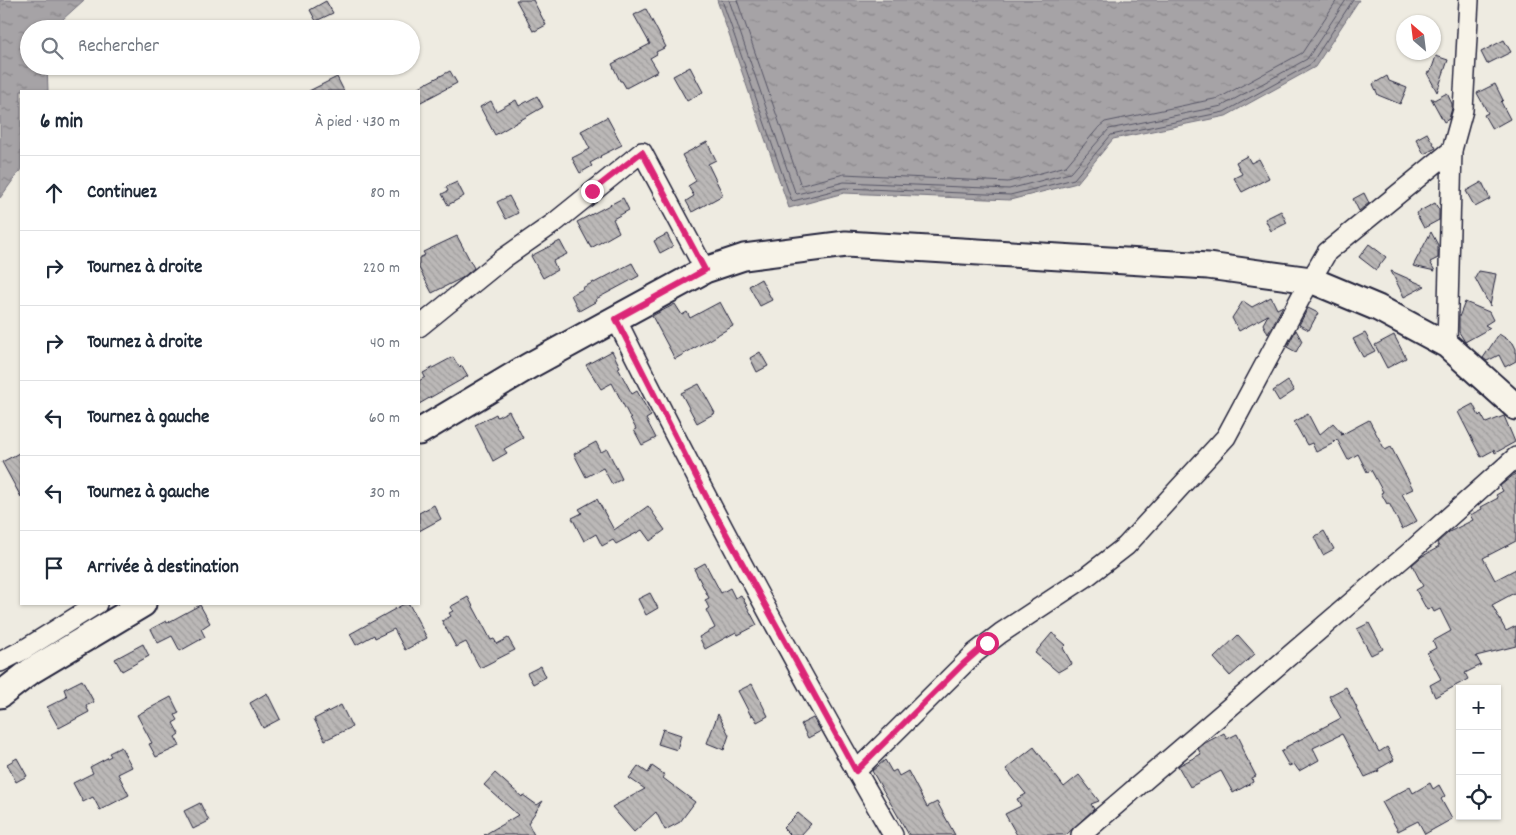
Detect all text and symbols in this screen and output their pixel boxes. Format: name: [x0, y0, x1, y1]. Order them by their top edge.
north arrow: [1396, 15, 1441, 60]
search box: [20, 20, 420, 75]
icon: search: [38, 34, 66, 62]
text: Rechercher: [78, 34, 159, 61]
text: 6 min: [40, 108, 83, 138]
text: À pied · 430 m: [315, 111, 400, 134]
icon: ahead: [40, 179, 68, 207]
text: Continuez: [87, 180, 157, 207]
route end: [581, 180, 604, 203]
text: 80 m: [370, 182, 400, 205]
icon: right: [40, 254, 68, 282]
text: Tournez à droite: [87, 255, 202, 282]
text: 220 m: [363, 257, 400, 280]
icon: right: [40, 329, 68, 357]
text: Tournez à droite: [87, 330, 202, 357]
text: 40 m: [370, 332, 400, 355]
icon: left: [40, 404, 68, 432]
text: Tournez à gauche: [87, 405, 209, 432]
text: 60 m: [369, 407, 400, 430]
icon: left: [40, 479, 68, 507]
text: Tournez à gauche: [87, 480, 209, 507]
text: 30 m: [370, 482, 400, 505]
icon: arrive: [40, 554, 68, 582]
text: Arrivée à destination: [87, 555, 239, 582]
route start: [976, 632, 999, 655]
map controls: [1456, 685, 1501, 820]
button: +: [1456, 685, 1501, 730]
button: −: [1456, 730, 1501, 775]
button: locate: [1456, 775, 1501, 820]

